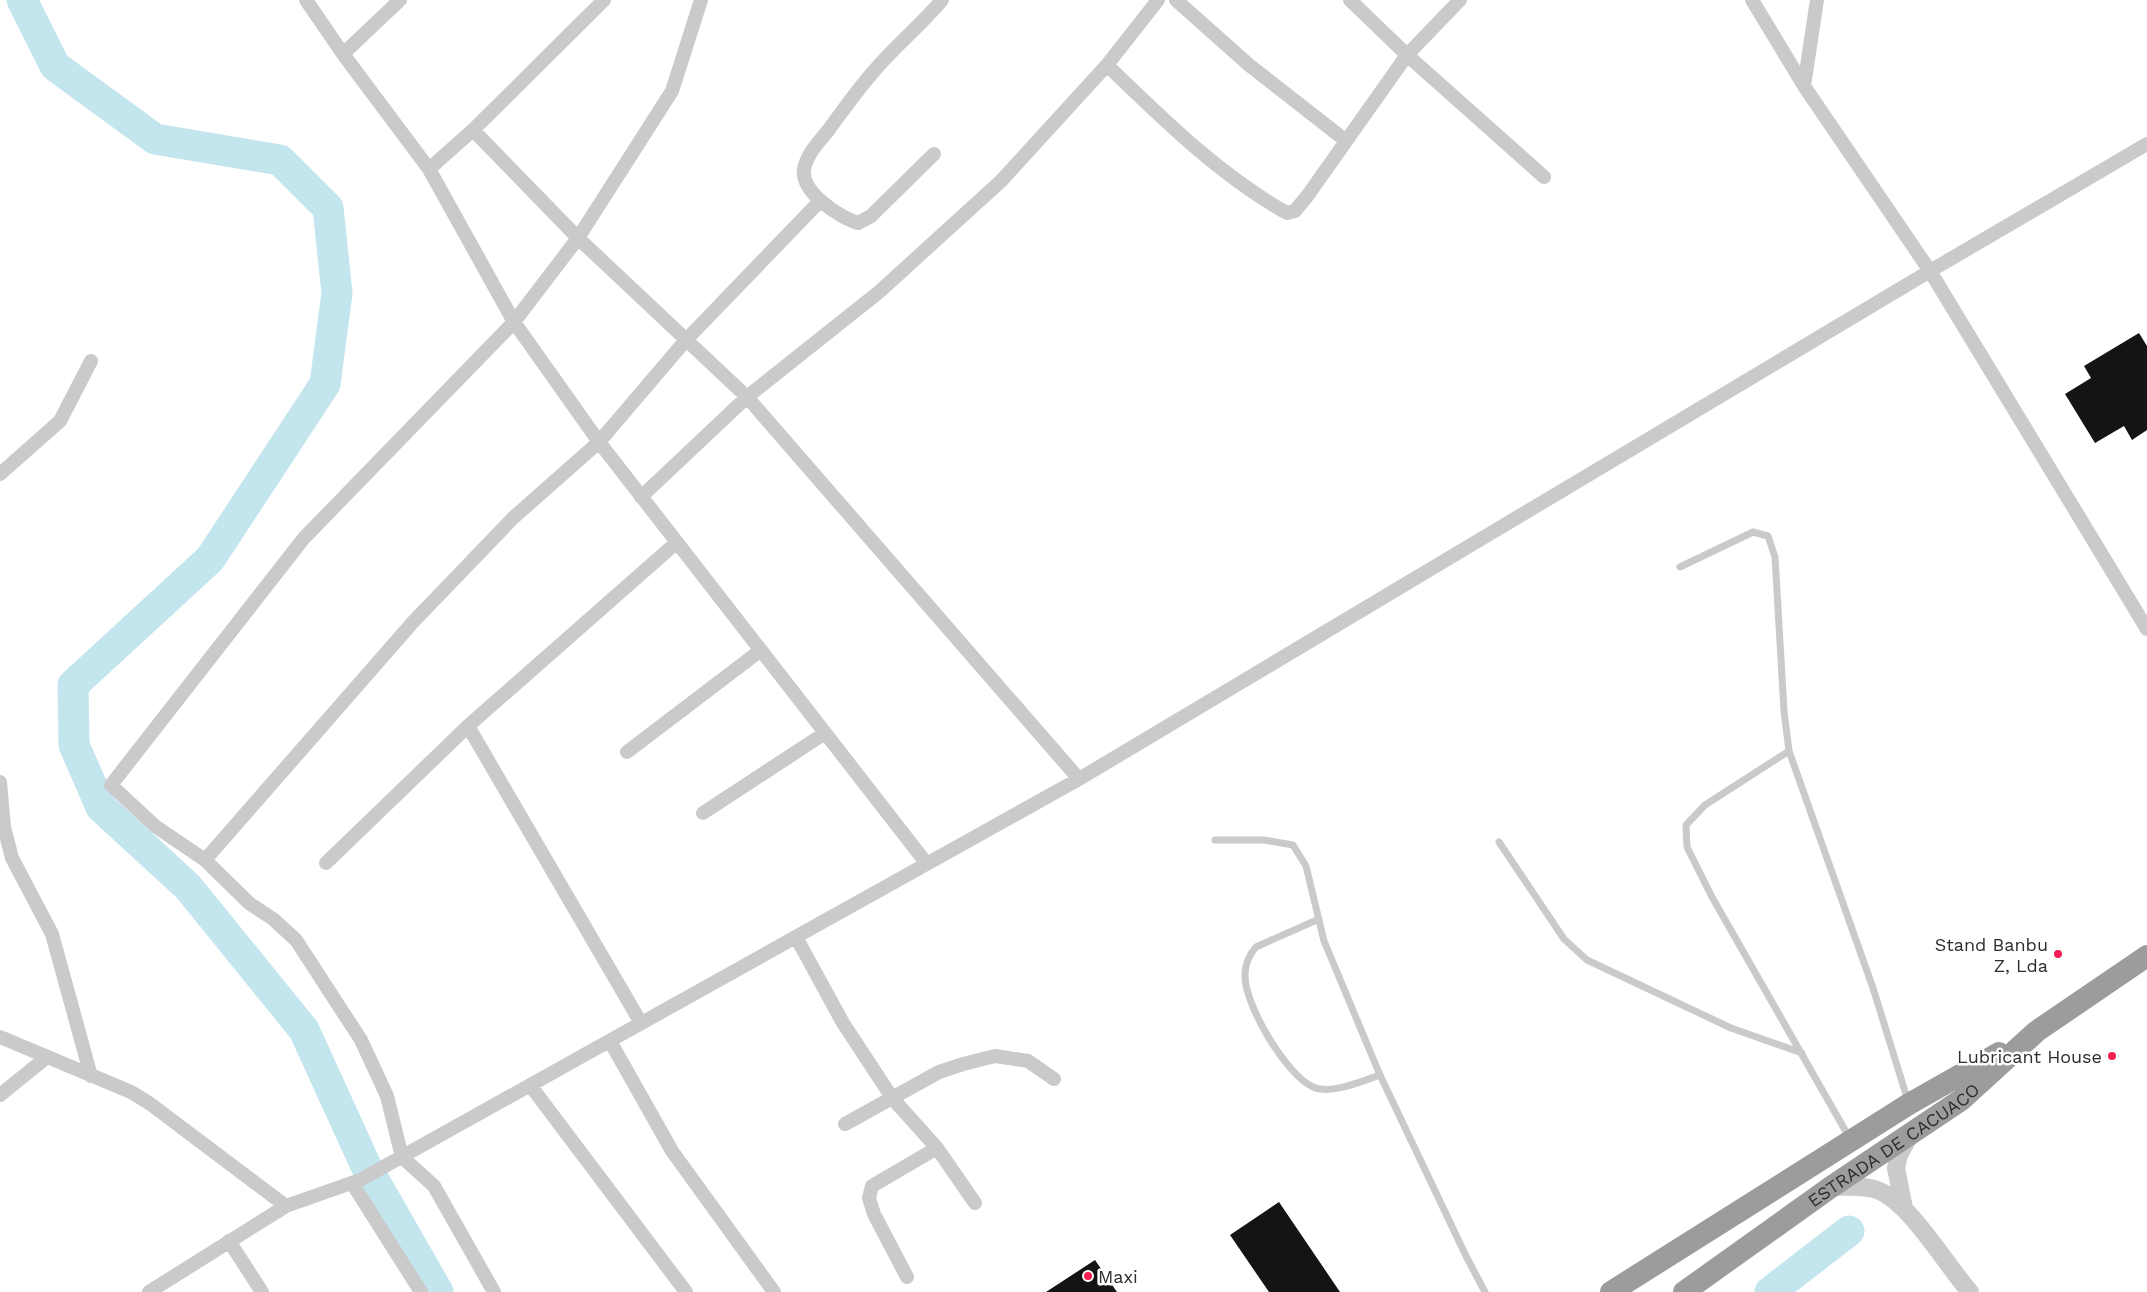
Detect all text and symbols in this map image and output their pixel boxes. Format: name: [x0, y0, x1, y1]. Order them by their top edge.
place label: Stand Banbu Z, Lda: [1935, 934, 2048, 976]
marker: Stand Banbu Z, Lda: [2052, 948, 2064, 960]
place label: Lubricant House: [1957, 1046, 2102, 1067]
marker: Lubricant House: [2106, 1050, 2118, 1062]
street label: ESTRADA DE CACUACO: [1803, 1078, 1983, 1211]
place label: Maxi: [1098, 1266, 1138, 1287]
marker: Maxi: [1082, 1270, 1094, 1282]

